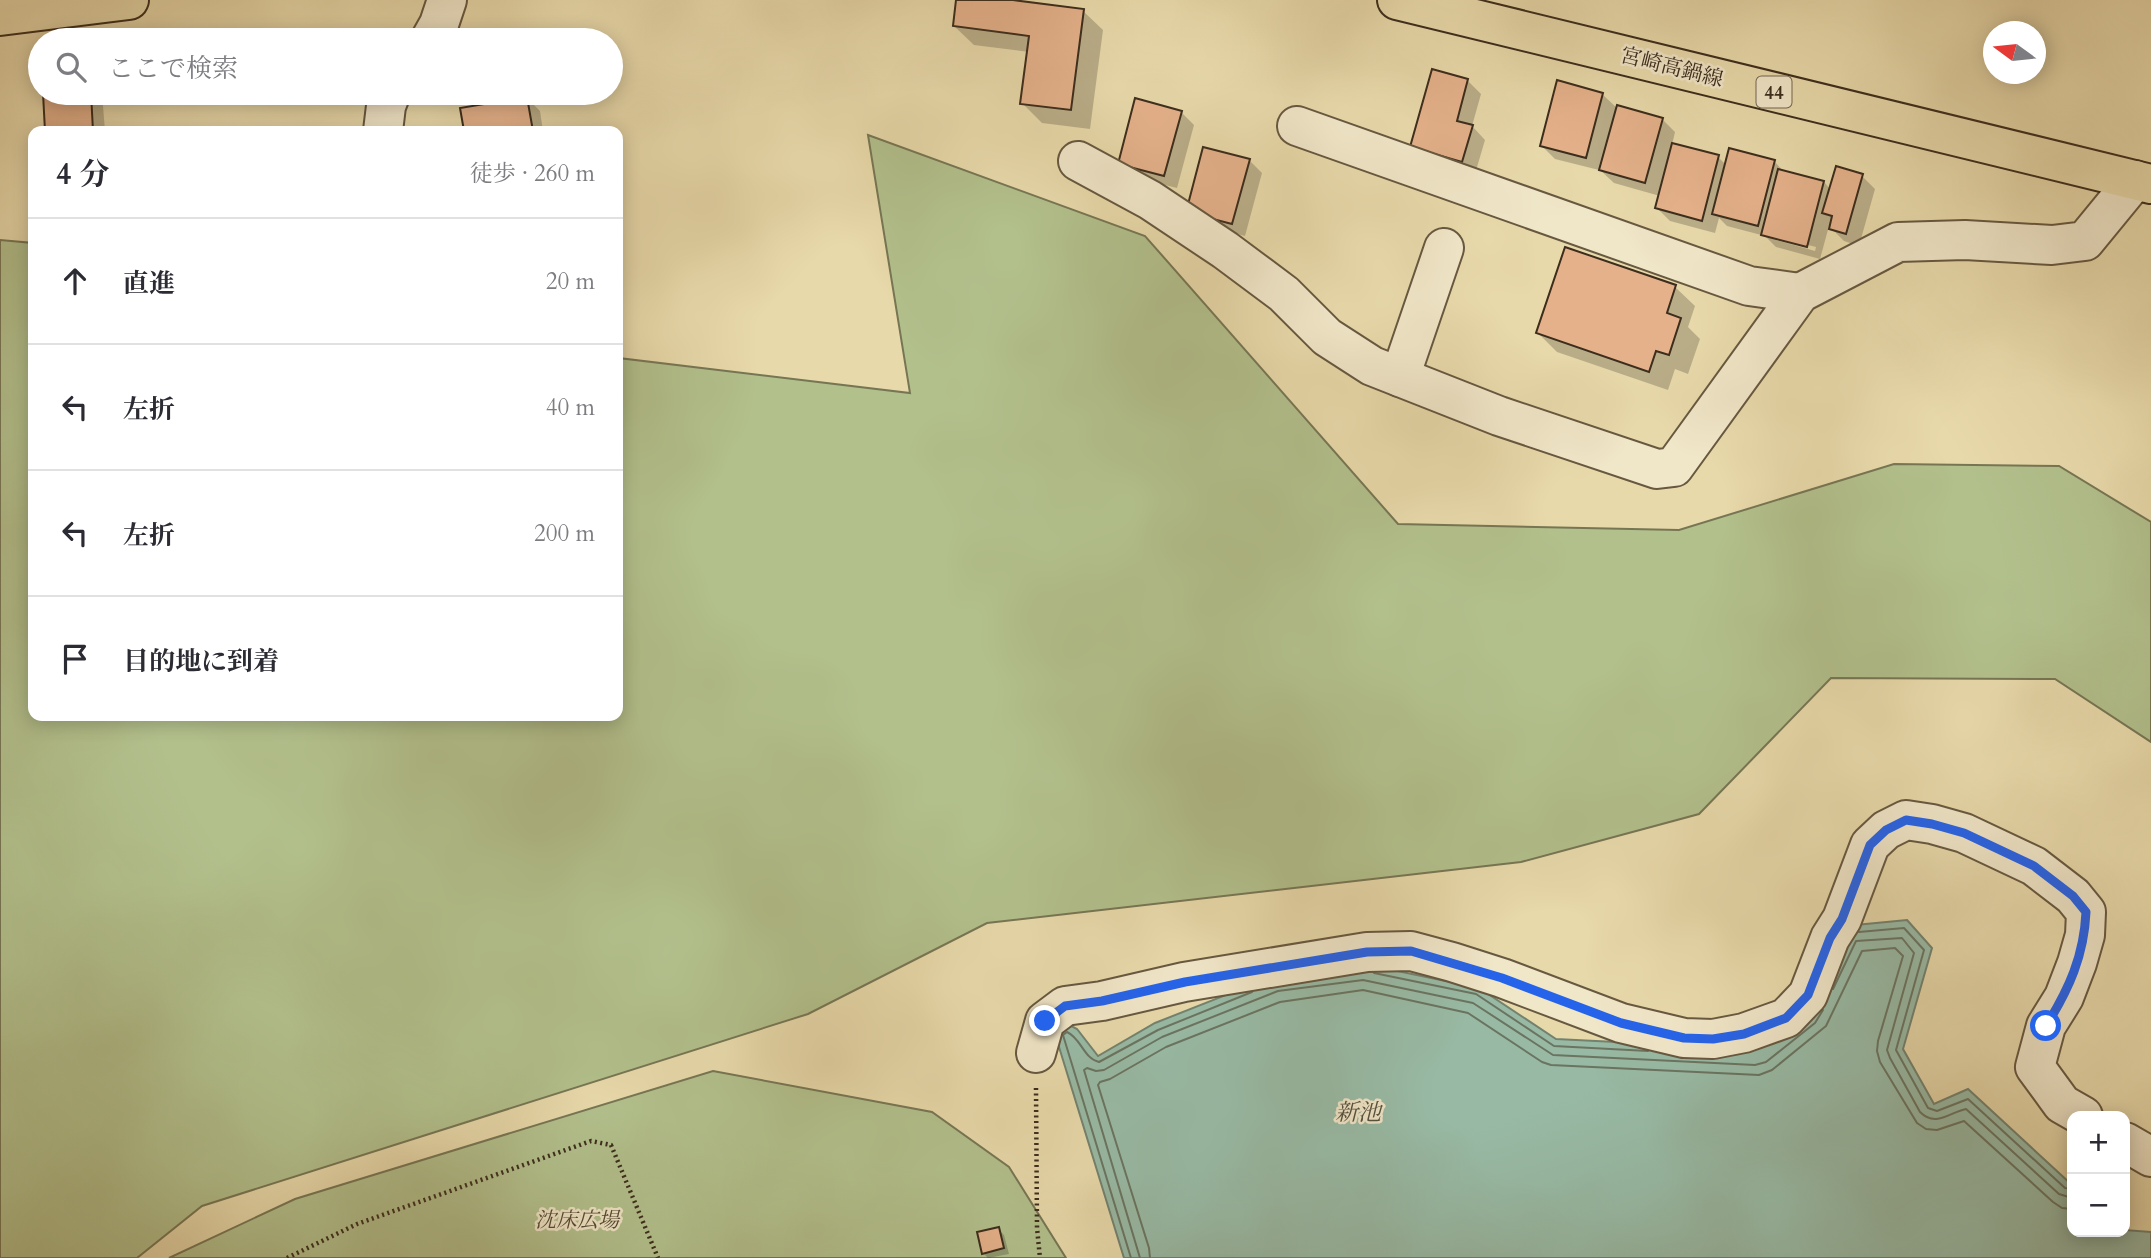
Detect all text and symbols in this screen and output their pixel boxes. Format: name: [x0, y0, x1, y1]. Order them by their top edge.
north arrow: [1983, 21, 2046, 84]
search box: [28, 28, 623, 105]
street label: 宮崎高鍋線: [1617, 41, 1726, 94]
icon: search: [52, 48, 90, 86]
text: ここで検索: [108, 51, 238, 86]
road number: 44: [1756, 76, 1792, 108]
text: 4 分: [56, 154, 109, 195]
text: 徒歩 · 260 m: [470, 158, 595, 189]
icon: ahead: [56, 262, 94, 300]
text: 直進: [123, 266, 175, 301]
text: 20 m: [546, 266, 595, 297]
icon: left: [56, 388, 94, 426]
text: 左折: [123, 392, 175, 427]
text: 40 m: [546, 392, 595, 423]
icon: left: [56, 514, 94, 552]
text: 左折: [123, 518, 175, 553]
text: 200 m: [534, 518, 595, 549]
icon: arrive: [56, 640, 94, 678]
text: 目的地に到着: [123, 644, 279, 679]
route end: [1029, 1005, 1060, 1036]
route start: [2030, 1010, 2061, 1041]
water label: 新池: [1335, 1097, 1384, 1128]
map controls: [2067, 1111, 2130, 1237]
button: +: [2067, 1111, 2130, 1174]
button: −: [2067, 1174, 2130, 1237]
park label: 沈床広場: [535, 1206, 621, 1235]

